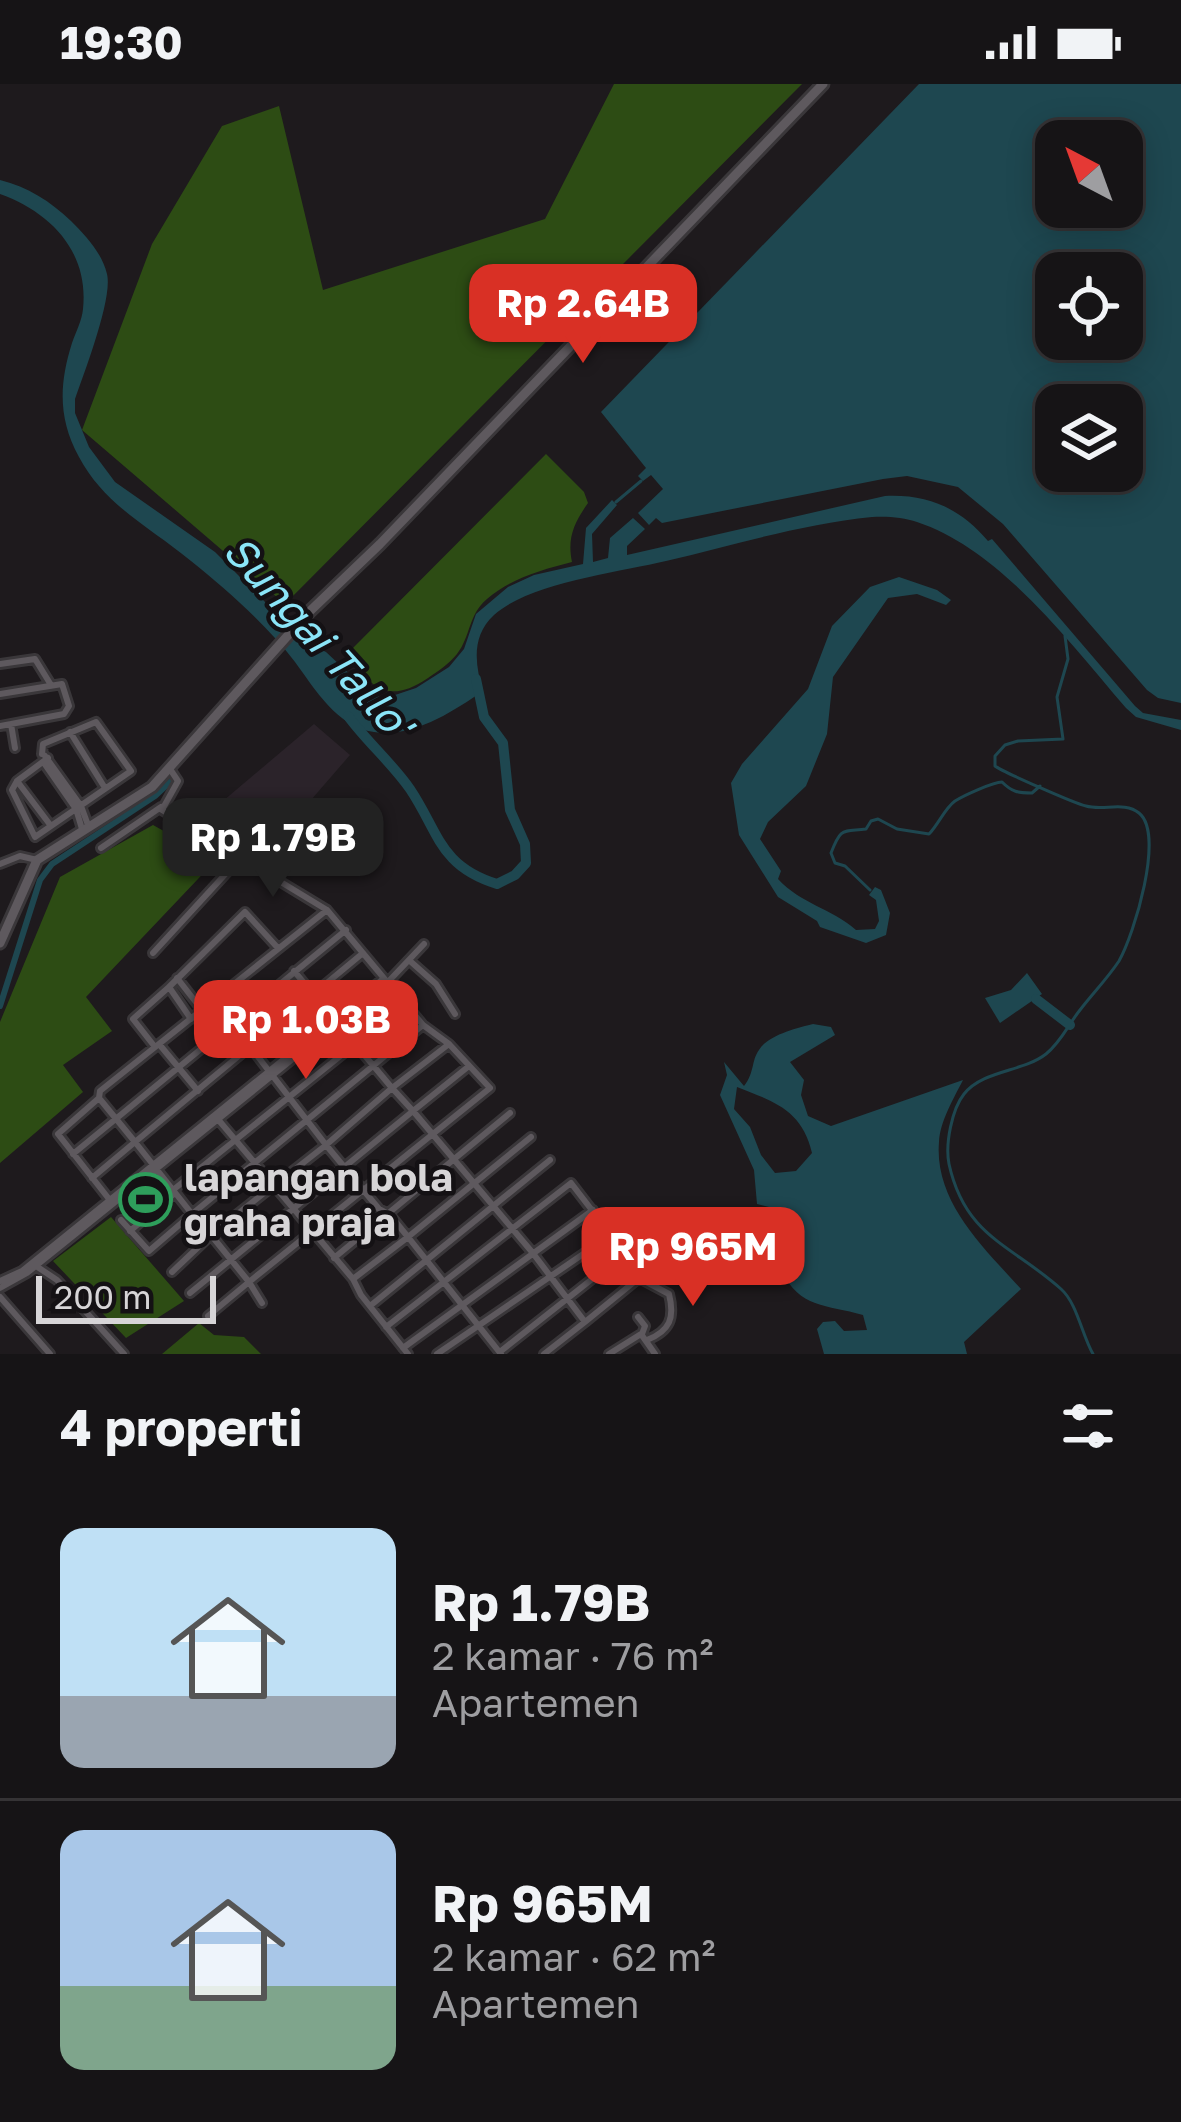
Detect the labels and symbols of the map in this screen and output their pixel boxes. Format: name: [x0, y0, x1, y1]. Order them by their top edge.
north arrow: [1035, 120, 1143, 228]
pin: Rp 2.64B: [459, 264, 707, 366]
water label: Sungai Tallo': [215, 525, 426, 752]
pin: Rp 1.79B: [149, 798, 397, 900]
pin: Rp 1.03B: [182, 980, 430, 1082]
place label: lapangan bola graha praja: [184, 1153, 453, 1245]
sports icon: lapangan bola graha praja: [117, 1171, 173, 1227]
pin: Rp 965M: [582, 1207, 804, 1309]
scale bar: [36, 1270, 216, 1323]

